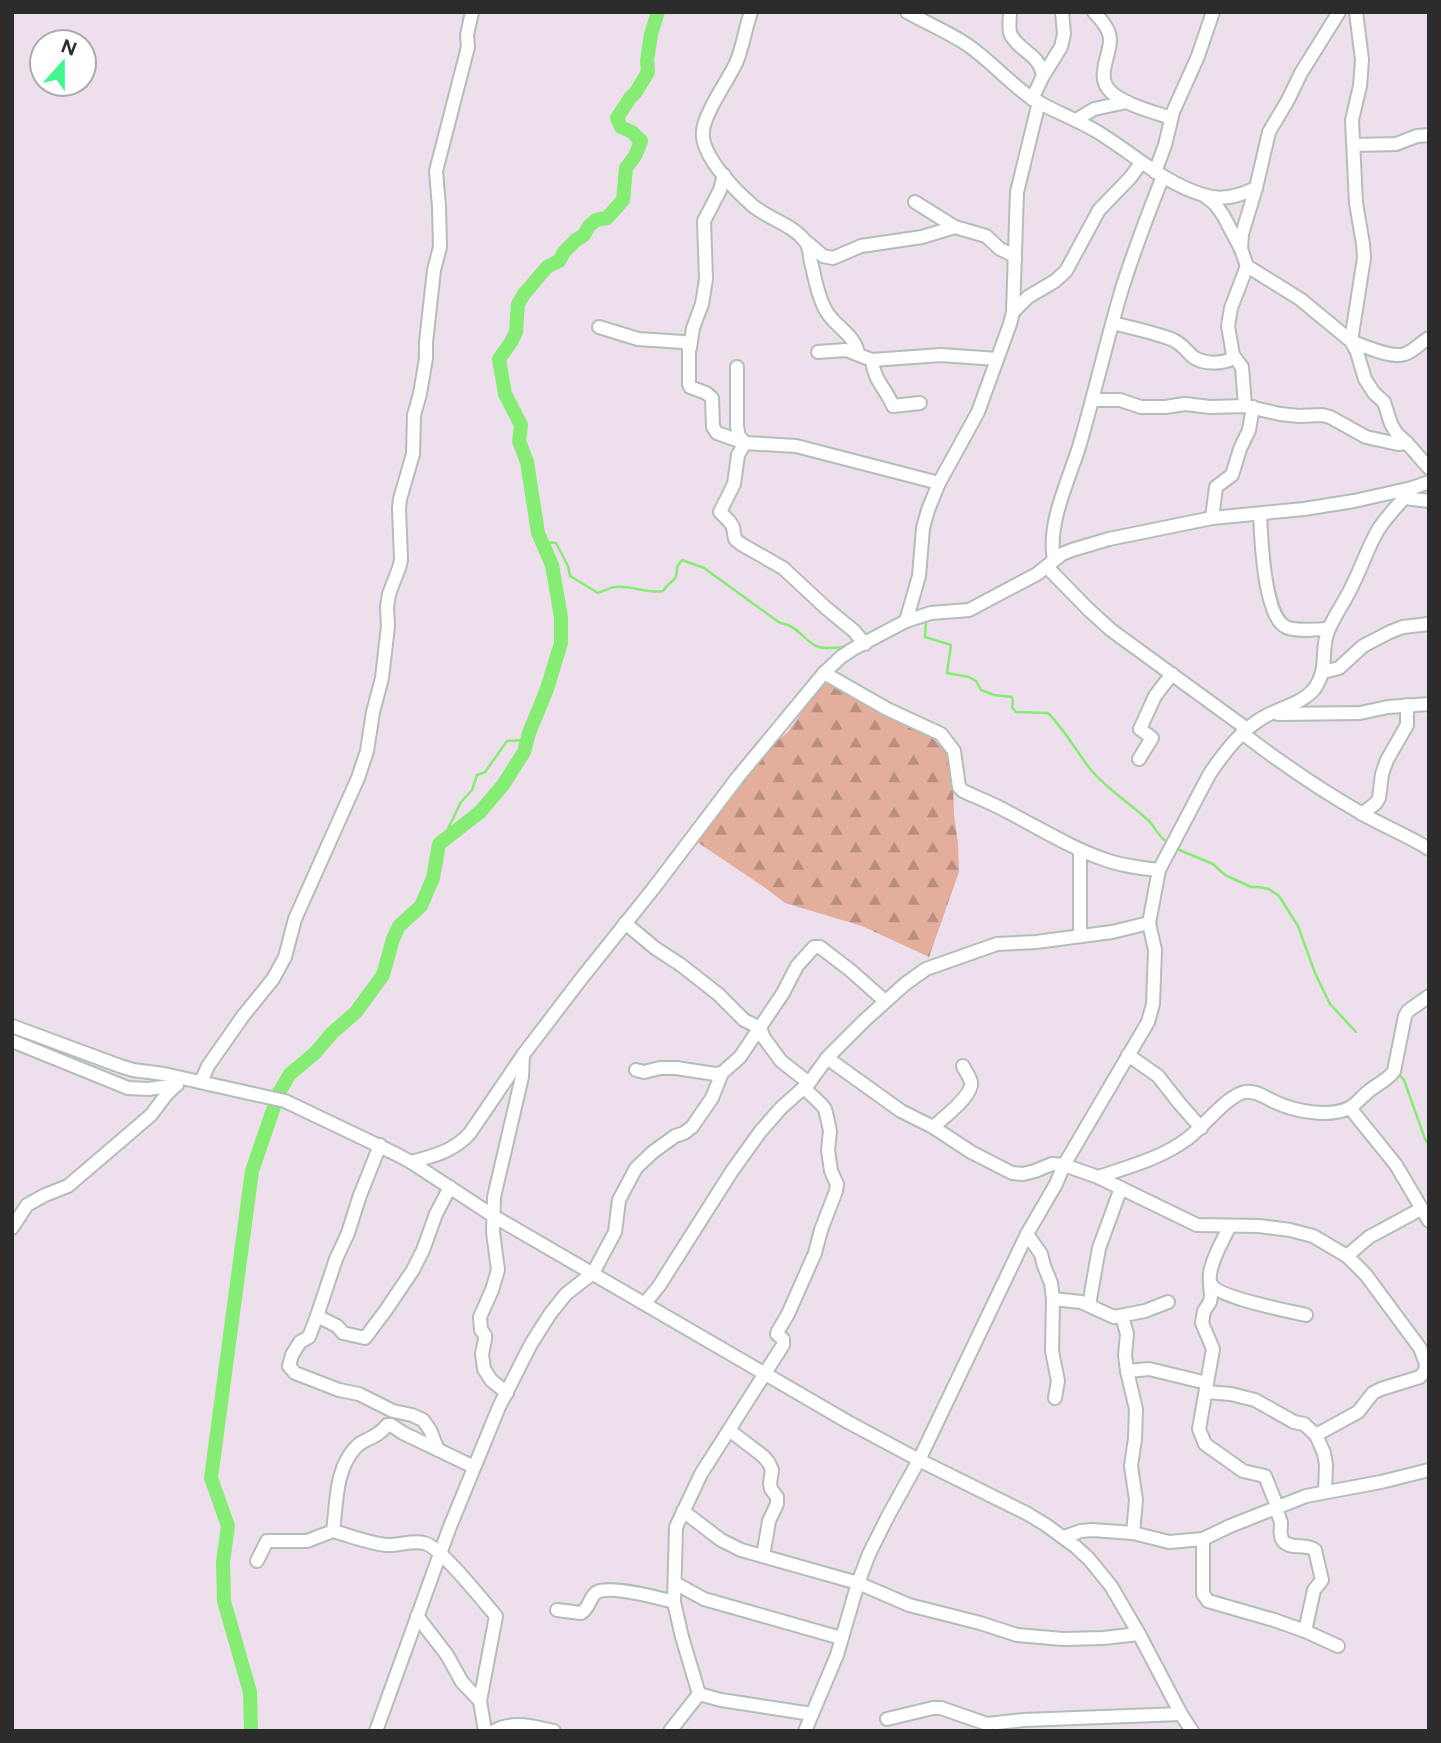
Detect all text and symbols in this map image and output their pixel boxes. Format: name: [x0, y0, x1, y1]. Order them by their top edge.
north arrow: [28, 28, 98, 98]
text: N: [58, 34, 80, 61]

